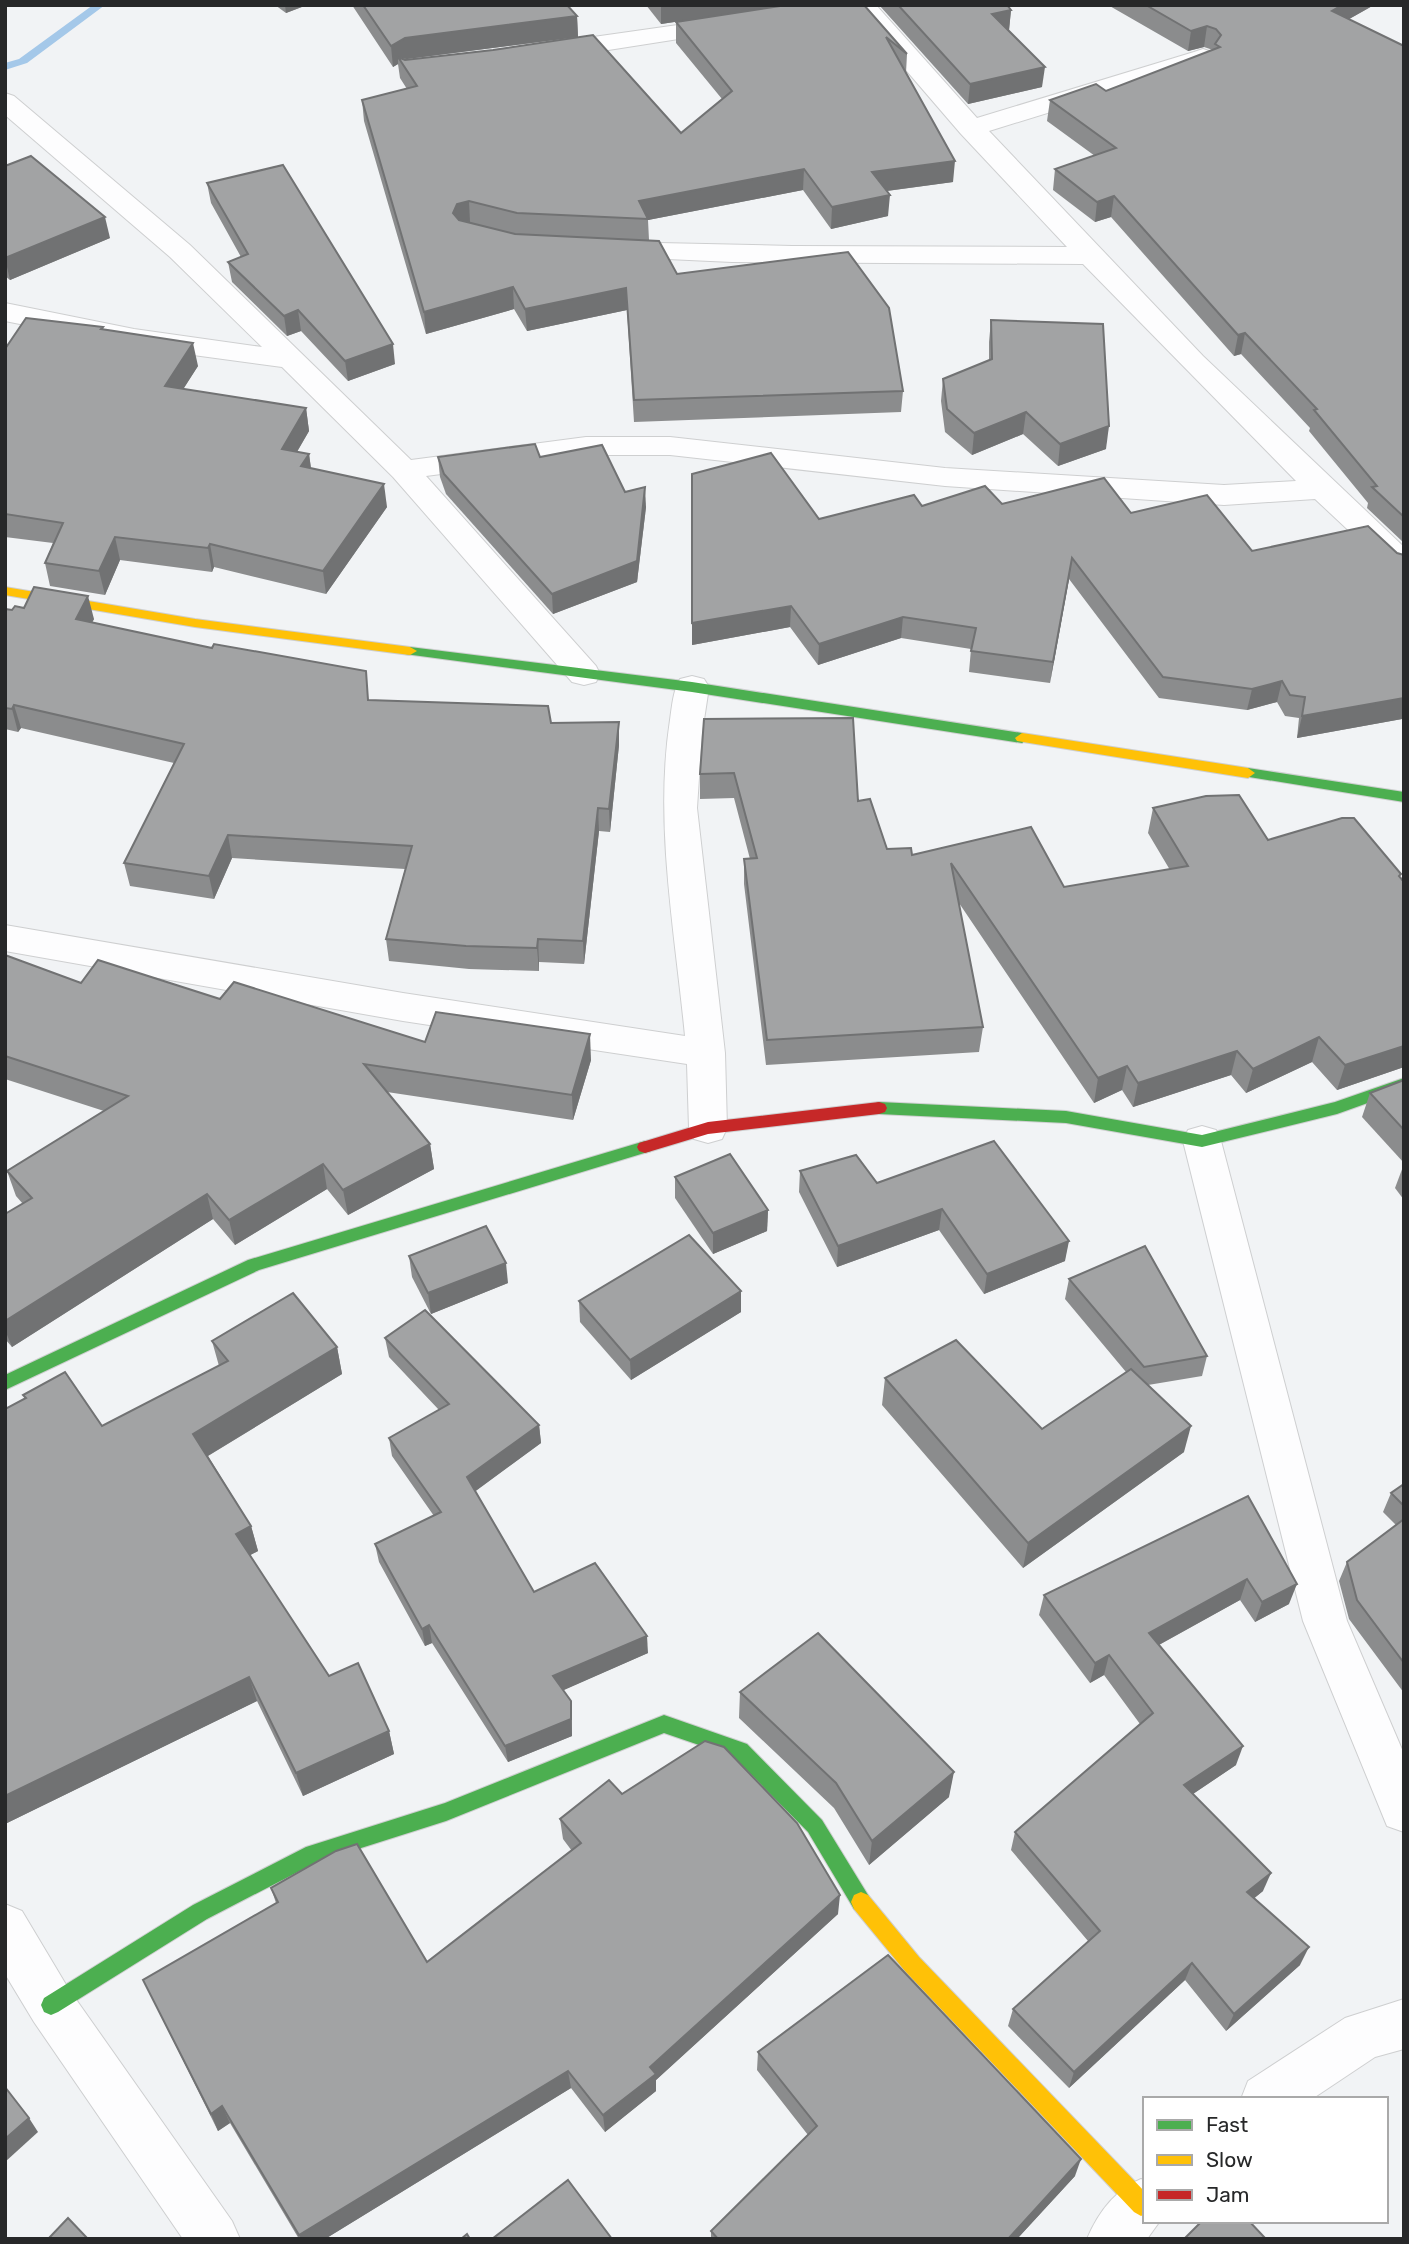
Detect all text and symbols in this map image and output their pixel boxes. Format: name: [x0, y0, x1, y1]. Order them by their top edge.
legend: [1143, 2097, 1388, 2223]
text: Fast: [1206, 2112, 1248, 2137]
text: Slow: [1206, 2147, 1253, 2172]
text: Jam: [1206, 2182, 1250, 2207]

